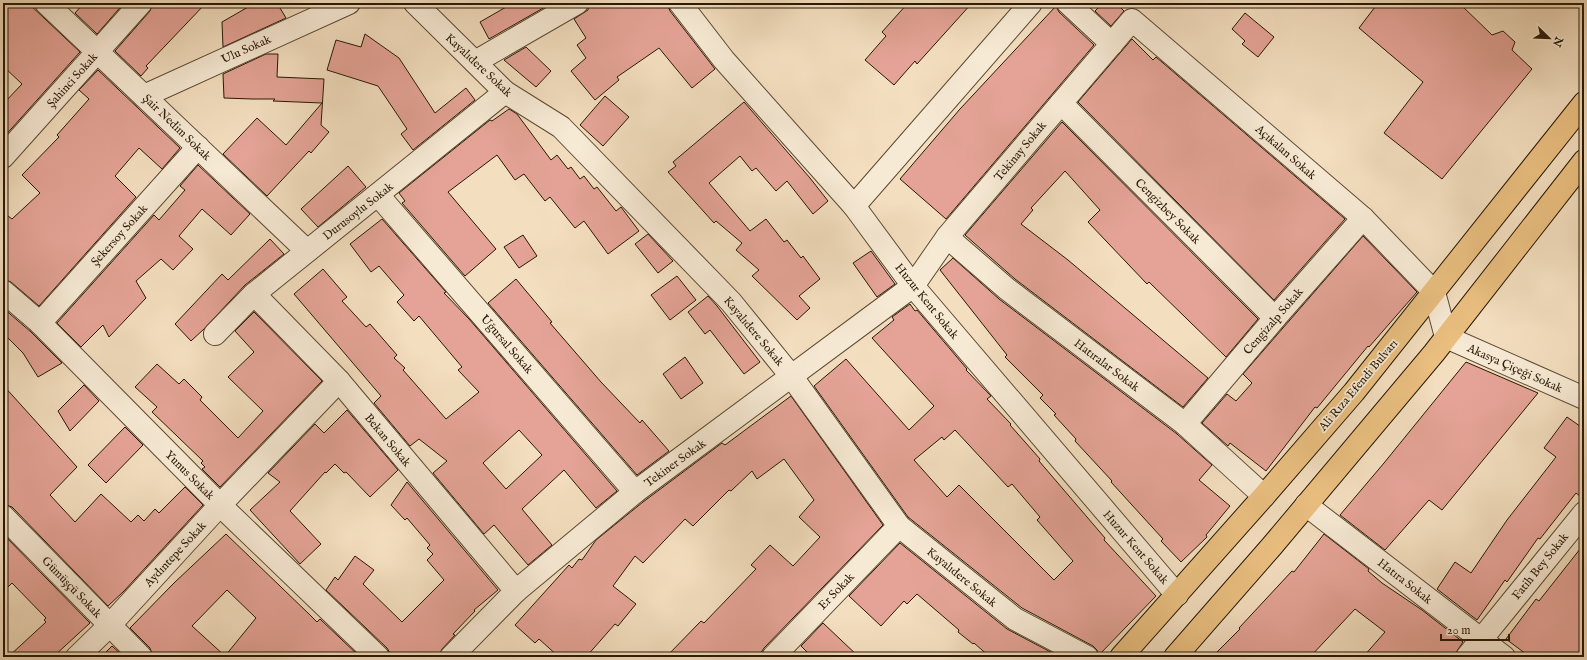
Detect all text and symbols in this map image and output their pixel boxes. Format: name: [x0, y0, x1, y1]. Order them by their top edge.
north arrow: [1529, 18, 1569, 58]
street label: Kayalıdere Sokak: [442, 30, 516, 101]
street label: Ulu Sokak: [219, 32, 274, 67]
text: N: [1549, 33, 1566, 49]
street label: Şahinci Sokak: [44, 49, 101, 111]
street label: Şair Nedim Sokak: [139, 91, 214, 164]
street label: Tekinay Sokak: [991, 118, 1050, 184]
street label: Açıkalan Sokak: [1251, 121, 1320, 183]
street label: Cengizbey Sokak: [1132, 175, 1204, 248]
street label: Durusoylu Sokak: [320, 179, 397, 244]
street label: Şekersoy Sokak: [88, 201, 151, 269]
street label: Huzur Kent Sokak: [892, 260, 962, 343]
street label: Cengizalp Sokak: [1240, 284, 1308, 359]
street label: Kayalıdere Sokak: [720, 293, 787, 370]
street label: Uğursal Sokak: [477, 312, 537, 377]
street label: Hatıralar Sokak: [1071, 336, 1143, 395]
street label: Ali Rıza Efendi Bulvarı: [1315, 336, 1401, 435]
street label: Akasya Çiçeği Sokak: [1464, 340, 1565, 396]
street label: Bekan Sokak: [361, 411, 415, 470]
street label: Tekiner Sokak: [642, 436, 709, 491]
street label: Yunus Sokak: [162, 447, 218, 504]
street label: Huzur Kent Sokak: [1099, 507, 1172, 588]
street label: Aydıntepe Sokak: [140, 518, 211, 592]
street label: Fatih Bey Sokak: [1509, 529, 1572, 603]
street label: Kayalıdere Sokak: [923, 544, 1000, 611]
street label: Gümüşçü Sokak: [38, 553, 105, 622]
street label: Hatıra Sokak: [1374, 555, 1436, 608]
street label: Er Sokak: [815, 569, 858, 613]
scale bar: [1441, 616, 1509, 642]
text: 20 m: [1447, 623, 1470, 638]

